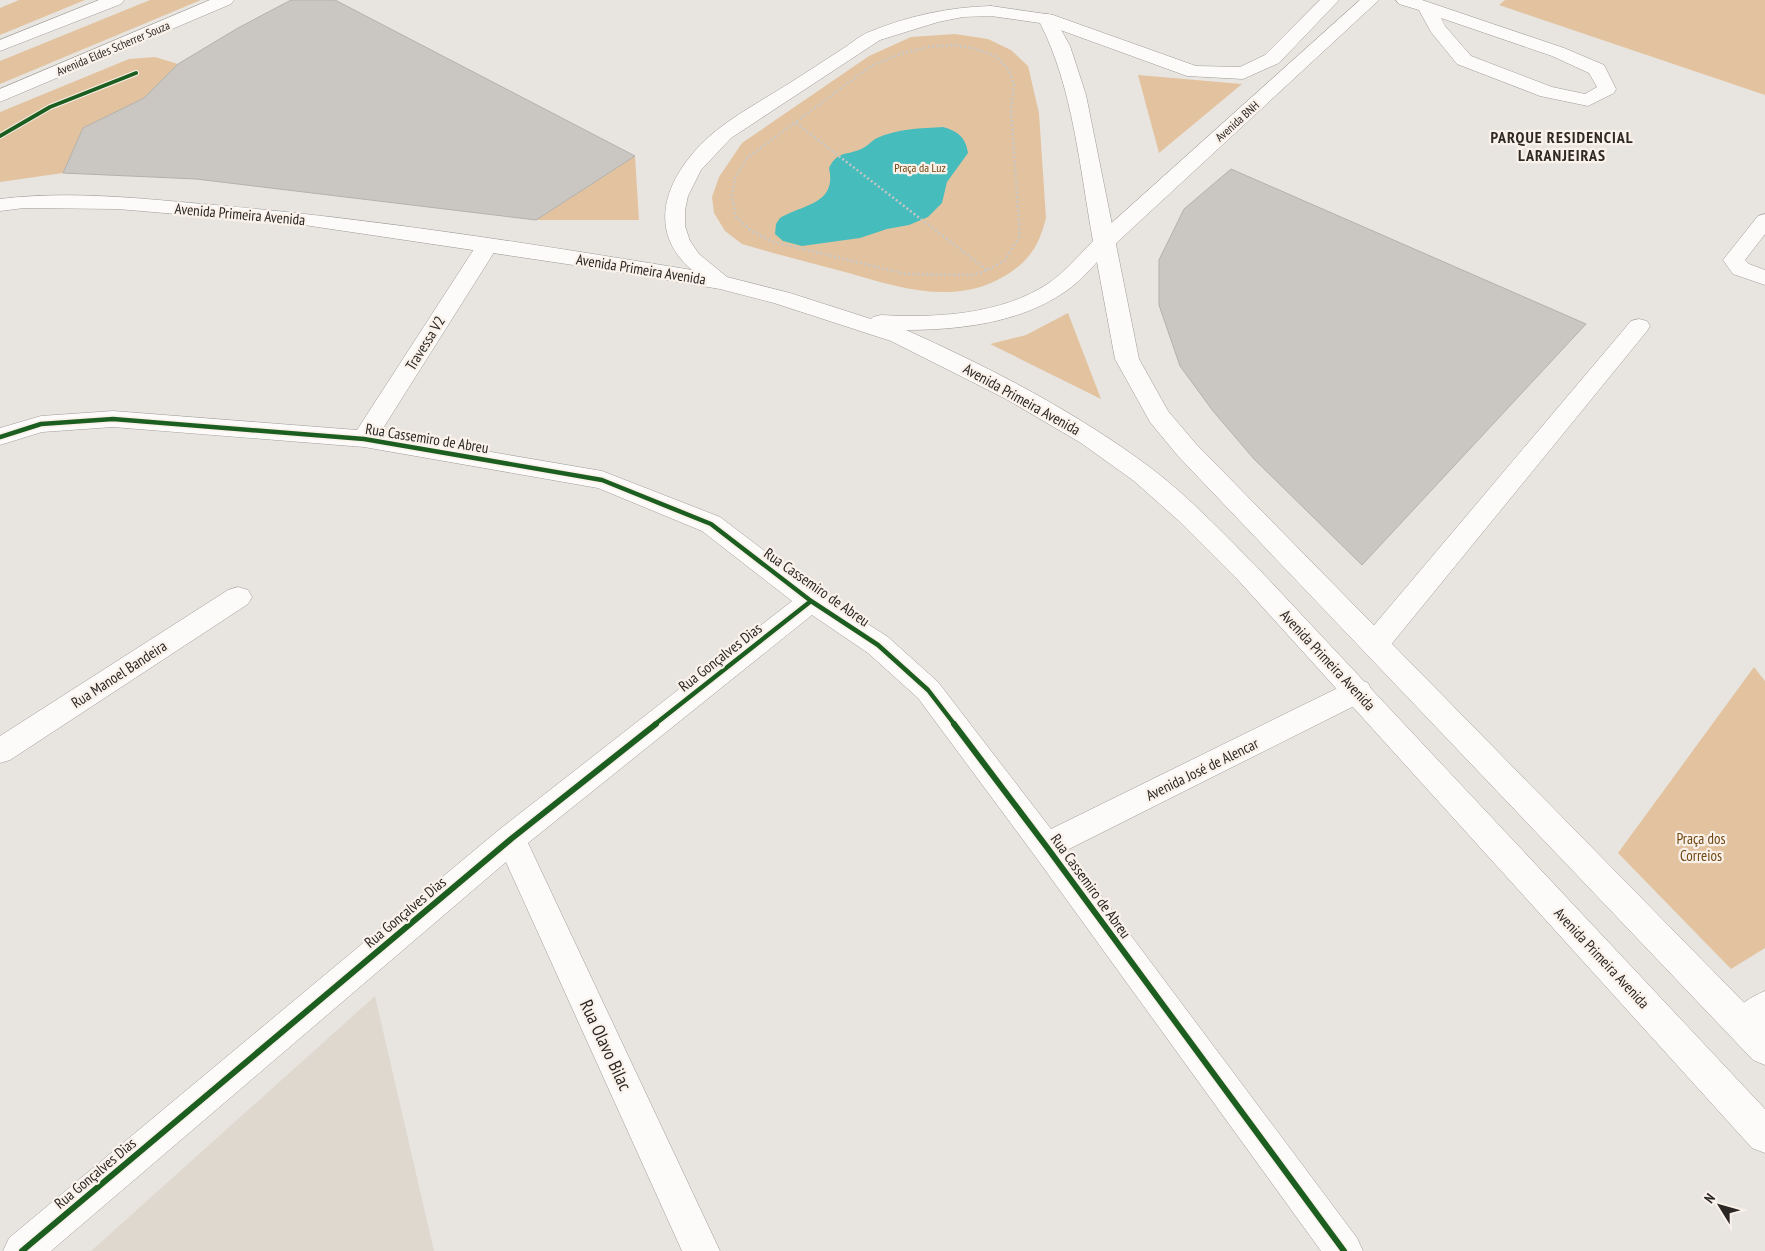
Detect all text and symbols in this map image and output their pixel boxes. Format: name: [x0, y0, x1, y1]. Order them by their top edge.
street label: Avenida Eldes Scherrer Souza: [54, 17, 172, 79]
street label: Avenida BNH: [1212, 97, 1262, 145]
district label: PARQUE RESIDENCIAL LARANJEIRAS: [1490, 127, 1634, 165]
park label: Praça da Luz: [894, 160, 946, 175]
street label: Avenida Primeira Avenida: [174, 199, 306, 229]
street label: Avenida Primeira Avenida: [575, 249, 707, 289]
street label: Travessa V2: [401, 312, 449, 374]
street label: Avenida Primeira Avenida: [960, 359, 1084, 439]
street label: Rua Cassemiro de Abreu: [364, 419, 490, 457]
street label: Rua Cassemiro de Abreu: [761, 543, 873, 631]
street label: Avenida Primeira Avenida: [1276, 606, 1380, 714]
street label: Rua Gonçalves Dias: [674, 619, 766, 695]
street label: Rua Manoel Bandeira: [68, 636, 170, 712]
street label: Avenida José de Alencar: [1143, 733, 1262, 804]
park label: Praça dos Correios: [1676, 829, 1726, 865]
street label: Rua Cassemiro de Abreu: [1047, 830, 1135, 942]
street label: Rua Gonçalves Dias: [360, 872, 450, 952]
street label: Avenida Primeira Avenida: [1550, 904, 1654, 1012]
street label: Rua Olavo Bilac: [575, 996, 637, 1095]
street label: Rua Gonçalves Dias: [50, 1133, 140, 1213]
north arrow: [1695, 1181, 1745, 1231]
text: N: [1700, 1190, 1719, 1207]

